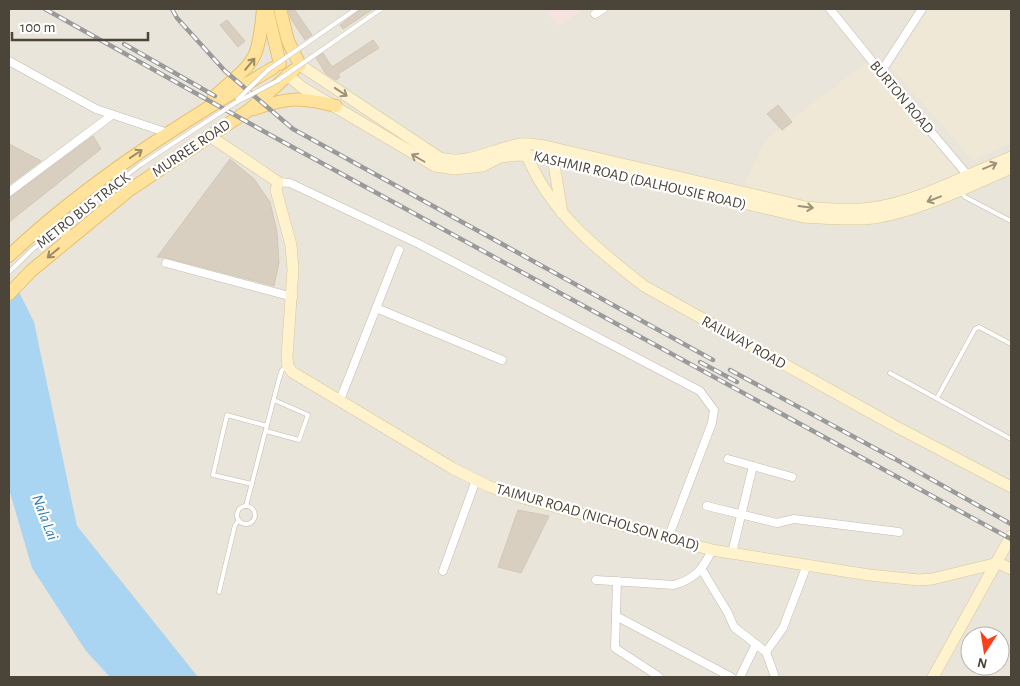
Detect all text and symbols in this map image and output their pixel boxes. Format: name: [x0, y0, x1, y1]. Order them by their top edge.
scale bar: [12, 10, 149, 42]
text: 100 m: [20, 20, 55, 35]
one-way arrow: [244, 58, 255, 71]
street label: BURTON ROAD: [867, 58, 937, 137]
one-way arrow: [333, 88, 347, 98]
street label: MURREE ROAD: [150, 117, 233, 180]
one-way arrow: [129, 149, 143, 159]
street label: KASHMIR ROAD (DALHOUSIE ROAD): [532, 149, 748, 212]
one-way arrow: [411, 153, 426, 163]
one-way arrow: [982, 160, 997, 170]
street label: METRO BUS TRACK: [34, 169, 133, 251]
one-way arrow: [926, 195, 942, 204]
one-way arrow: [798, 202, 814, 212]
one-way arrow: [47, 247, 60, 258]
street label: RAILWAY ROAD: [699, 313, 789, 372]
street label: TAIMUR ROAD (NICHOLSON ROAD): [494, 481, 701, 554]
water label: Nala Lai: [29, 492, 61, 543]
north arrow: [960, 626, 1010, 676]
text: N: [976, 655, 989, 671]

